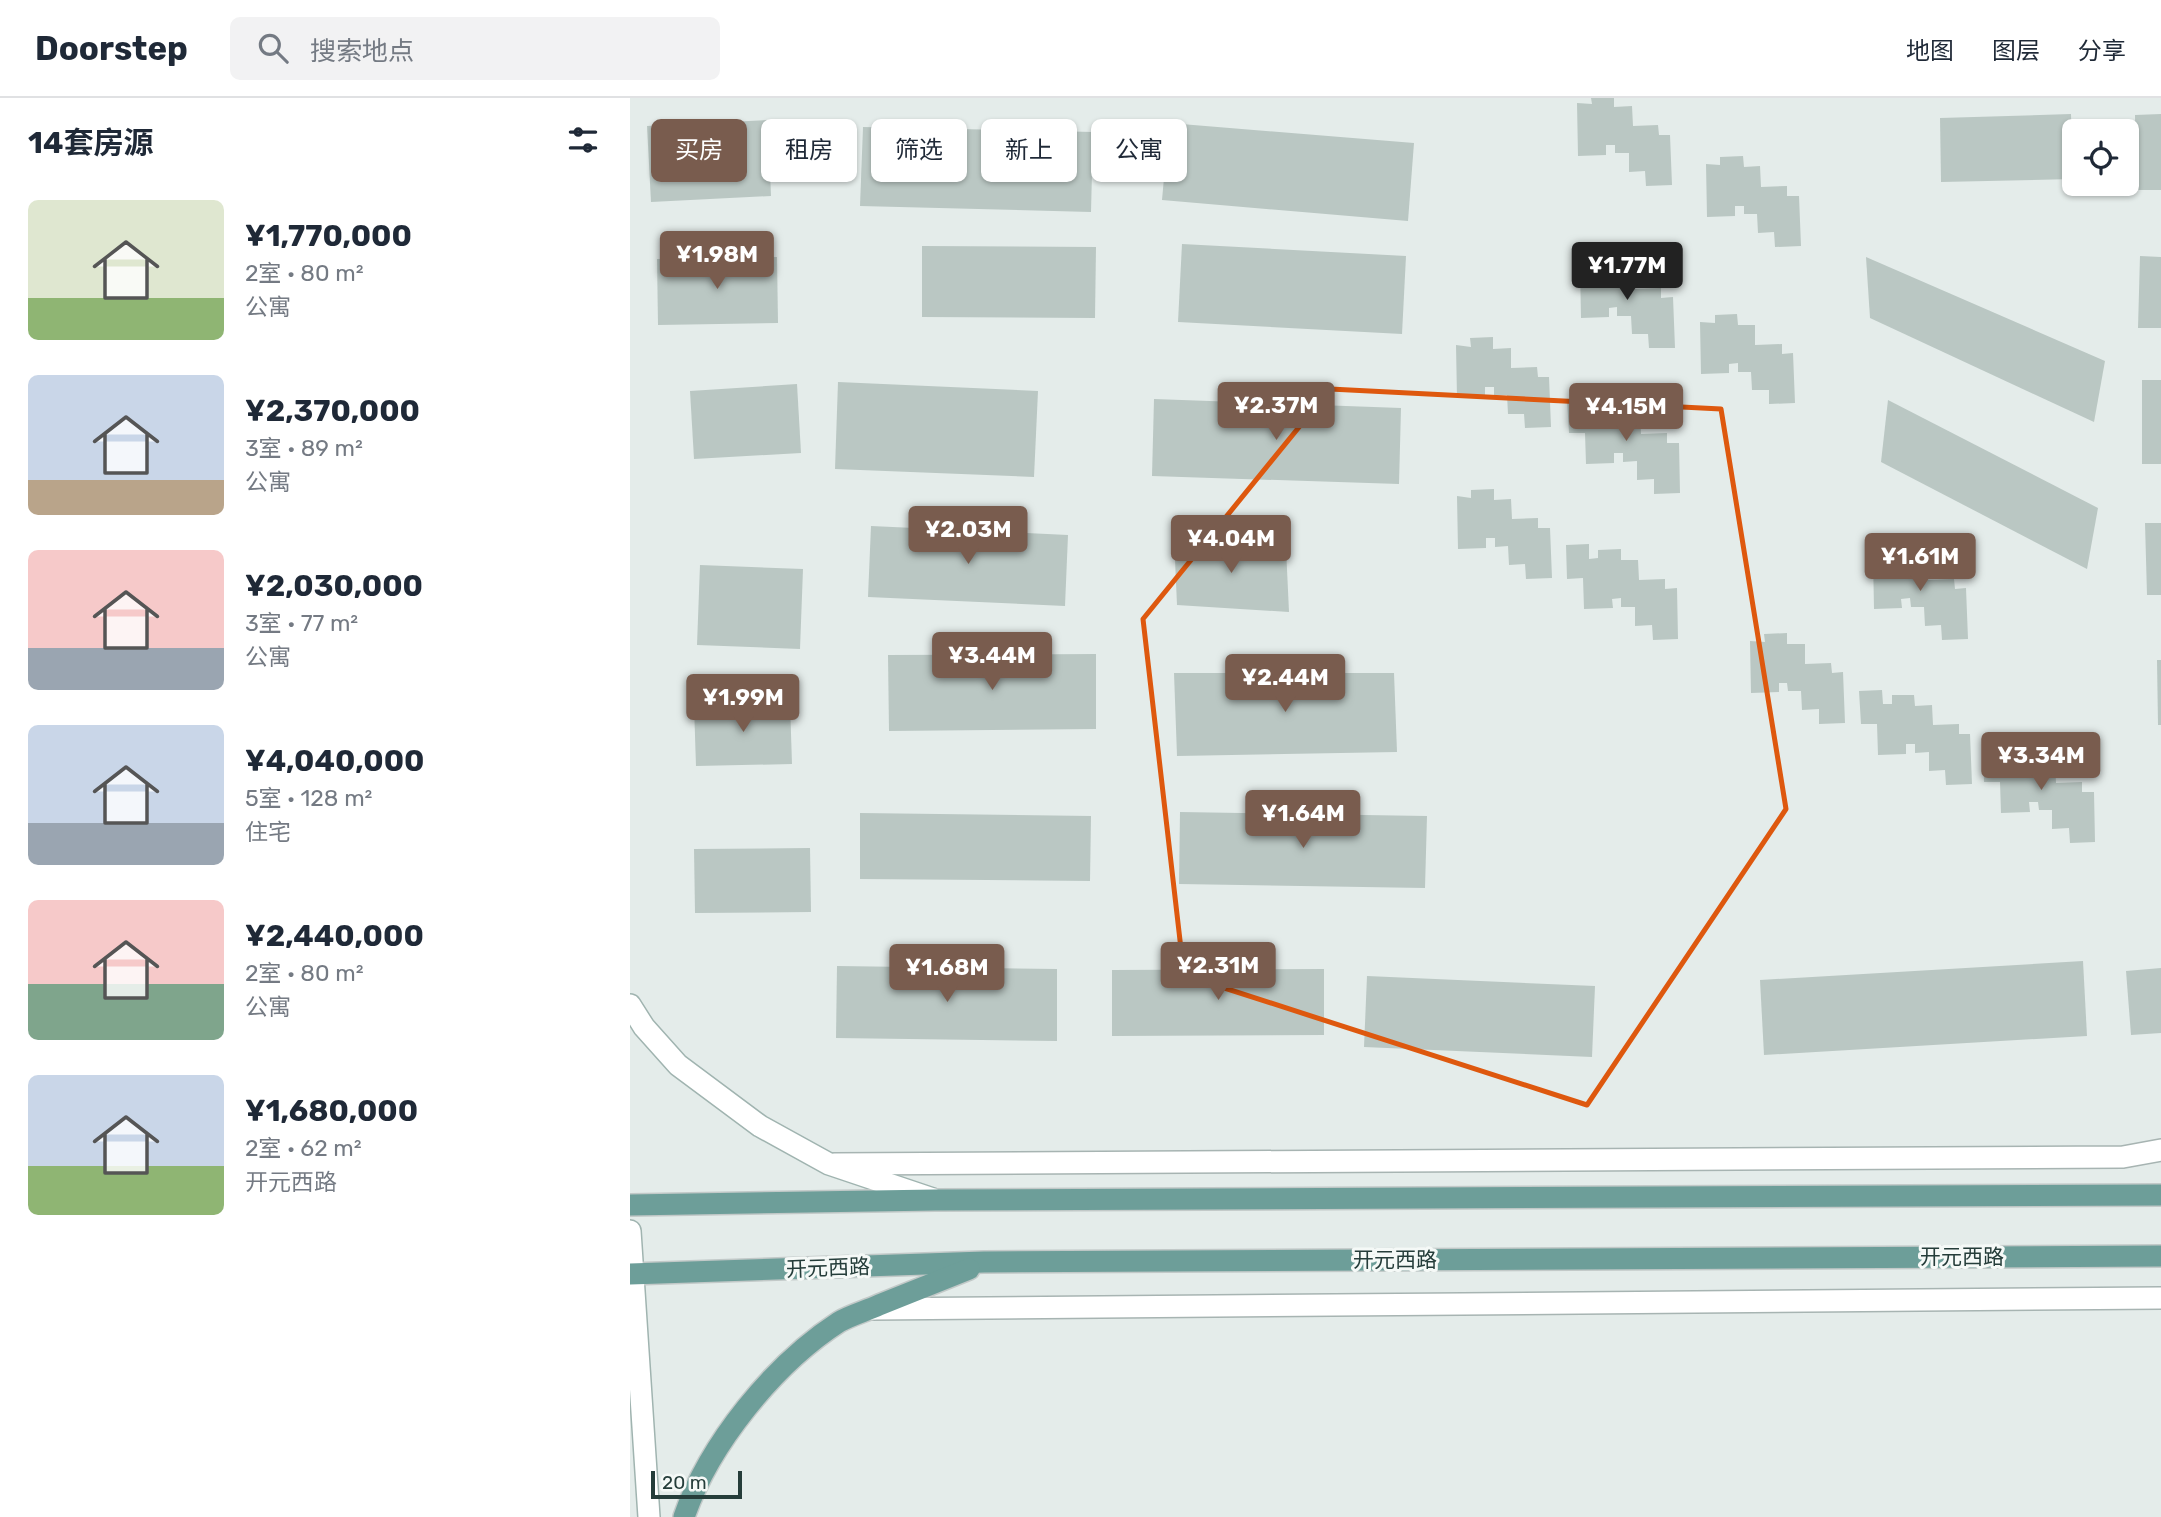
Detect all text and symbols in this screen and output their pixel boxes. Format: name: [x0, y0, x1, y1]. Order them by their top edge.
search box: [230, 17, 720, 80]
text: Doorstep: [35, 29, 188, 68]
icon: search: [254, 29, 292, 67]
text: 搜索地点: [310, 36, 414, 67]
text: 地图: [1906, 37, 1954, 65]
text: 图层: [1992, 37, 2040, 65]
text: 分享: [2078, 37, 2126, 65]
chip: 买房: [651, 119, 747, 182]
chip: 租房: [761, 119, 857, 182]
chip: 筛选: [871, 119, 967, 182]
chip: 新上: [981, 119, 1077, 182]
chip: 公寓: [1091, 119, 1187, 182]
map controls: [2062, 119, 2139, 196]
button: locate: [2062, 119, 2139, 196]
icon: filters: [564, 121, 602, 159]
text: 14套房源: [28, 125, 153, 161]
text: ¥1,770,000: [245, 218, 412, 254]
icon: home: [84, 228, 168, 312]
pin: ¥1.98M: [660, 232, 774, 291]
text: ¥1.98M: [676, 240, 758, 268]
pin: ¥1.77M: [1570, 242, 1684, 302]
text: ¥1.77M: [1588, 251, 1666, 279]
text: 2室 · 80 m²: [245, 259, 364, 287]
text: 公寓: [245, 293, 291, 321]
pin: ¥2.37M: [1219, 382, 1333, 442]
pin: ¥4.15M: [1569, 384, 1683, 443]
text: ¥2.37M: [1234, 391, 1318, 419]
text: ¥4.15M: [1585, 392, 1667, 420]
text: ¥2,370,000: [245, 393, 420, 429]
icon: home: [84, 403, 168, 487]
text: 3室 · 89 m²: [245, 434, 363, 462]
text: 公寓: [245, 468, 291, 496]
pin: ¥2.03M: [911, 506, 1025, 566]
text: ¥2.03M: [924, 515, 1012, 543]
pin: ¥4.04M: [1174, 516, 1288, 575]
text: ¥4.04M: [1187, 524, 1275, 552]
pin: ¥1.61M: [1863, 533, 1977, 593]
text: ¥1.61M: [1881, 542, 1959, 570]
text: ¥2,030,000: [245, 568, 423, 604]
icon: home: [84, 578, 168, 662]
text: 3室 · 77 m²: [245, 609, 358, 637]
pin: ¥3.44M: [935, 632, 1049, 692]
text: ¥3.44M: [948, 641, 1036, 669]
text: 公寓: [245, 643, 291, 671]
pin: ¥2.44M: [1228, 654, 1342, 714]
text: ¥2.44M: [1241, 663, 1329, 691]
pin: ¥1.99M: [686, 674, 800, 734]
text: ¥1.99M: [702, 683, 784, 711]
pin: ¥3.34M: [1984, 732, 2098, 792]
text: ¥3.34M: [1997, 741, 2085, 769]
text: ¥4,040,000: [245, 743, 424, 779]
icon: home: [84, 753, 168, 837]
text: 5室 · 128 m²: [245, 784, 372, 812]
pin: ¥1.64M: [1246, 790, 1360, 850]
text: ¥1.64M: [1261, 799, 1345, 827]
text: 住宅: [245, 818, 291, 846]
text: ¥2,440,000: [245, 918, 424, 954]
icon: home: [84, 928, 168, 1012]
pin: ¥2.31M: [1161, 942, 1275, 1002]
pin: ¥1.68M: [890, 944, 1004, 1004]
text: ¥2.31M: [1177, 951, 1259, 979]
text: ¥1.68M: [905, 953, 989, 981]
text: 2室 · 80 m²: [245, 959, 364, 987]
text: 公寓: [245, 993, 291, 1021]
text: ¥1,680,000: [245, 1093, 418, 1129]
icon: home: [84, 1103, 168, 1187]
text: 2室 · 62 m²: [245, 1134, 362, 1162]
text: 开元西路: [245, 1168, 337, 1196]
street label: 开元西路: [1920, 1244, 2004, 1269]
street label: 开元西路: [1353, 1247, 1437, 1272]
street label: 开元西路: [786, 1254, 870, 1281]
scale bar: [651, 1468, 742, 1500]
text: 20 m: [662, 1471, 707, 1494]

